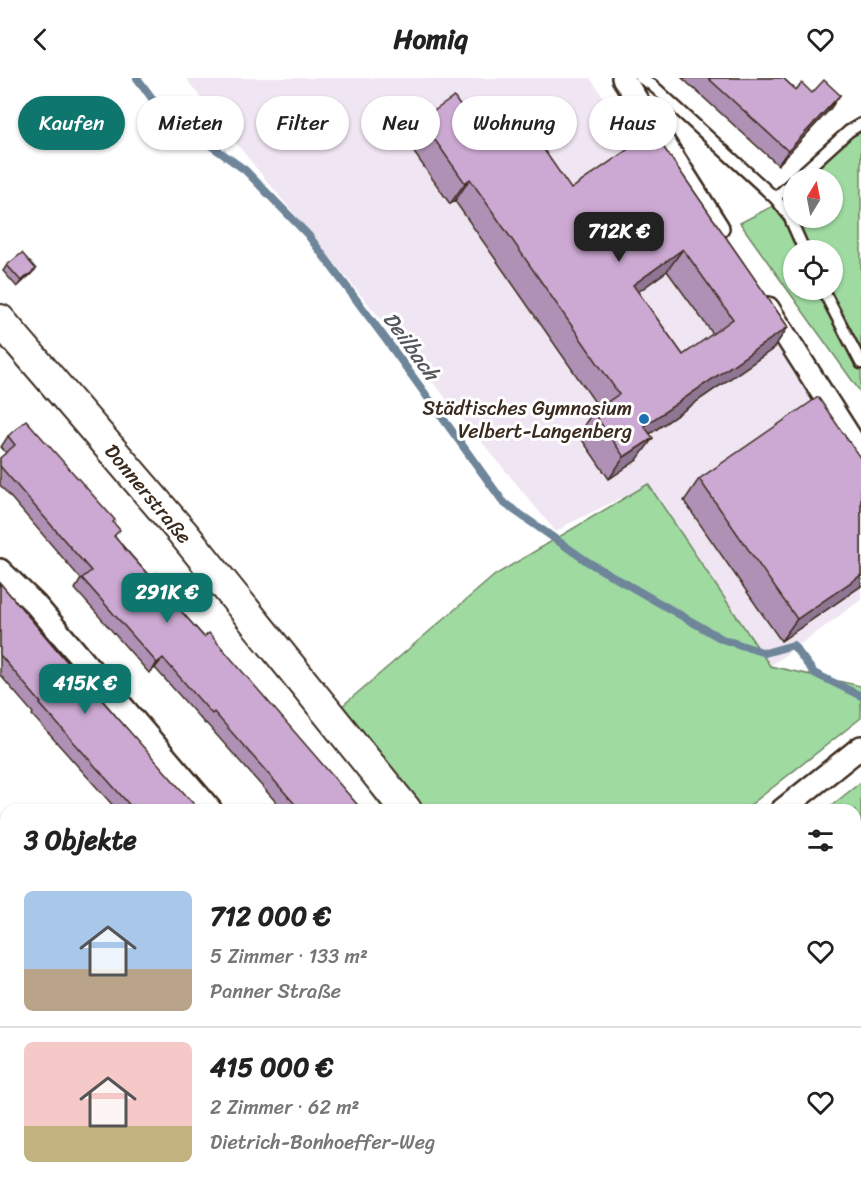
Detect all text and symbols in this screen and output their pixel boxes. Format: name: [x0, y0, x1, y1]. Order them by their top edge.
text: Homiq: [393, 15, 468, 63]
icon: back: [24, 23, 57, 56]
icon: heart: [804, 23, 837, 56]
chip: Kaufen: [18, 96, 125, 150]
chip: Mieten: [137, 96, 244, 150]
chip: Filter: [256, 96, 349, 150]
chip: Neu: [361, 96, 440, 150]
chip: Wohnung: [452, 96, 577, 150]
chip: Haus: [589, 96, 677, 150]
north arrow: [783, 168, 843, 228]
map controls: [783, 168, 843, 300]
pin: 712K €: [570, 212, 668, 263]
text: 712K €: [588, 214, 650, 249]
button: locate: [783, 240, 843, 300]
water label: Deilbach: [373, 303, 451, 390]
place label: Städtisches Gymnasium Velbert-Langenberg: [422, 391, 632, 449]
marker: Städtisches Gymnasium Velbert-Langenberg: [637, 412, 651, 426]
street label: Donnerstraße: [95, 436, 201, 552]
pin: 291K €: [118, 573, 216, 624]
text: 291K €: [135, 575, 199, 610]
pin: 415K €: [36, 664, 134, 715]
text: 415K €: [53, 666, 117, 701]
text: 3 Objekte: [24, 817, 137, 863]
icon: filters: [804, 824, 837, 857]
text: 712 000 €: [210, 893, 331, 939]
icon: home: [72, 915, 144, 987]
icon: heart: [804, 935, 837, 968]
text: 5 Zimmer · 133 m²: [210, 939, 368, 974]
text: Panner Straße: [210, 974, 341, 1009]
text: 415 000 €: [210, 1044, 333, 1090]
icon: home: [72, 1066, 144, 1138]
icon: heart: [804, 1086, 837, 1119]
text: 2 Zimmer · 62 m²: [210, 1090, 359, 1125]
text: Dietrich-Bonhoeffer-Weg: [210, 1125, 435, 1160]

